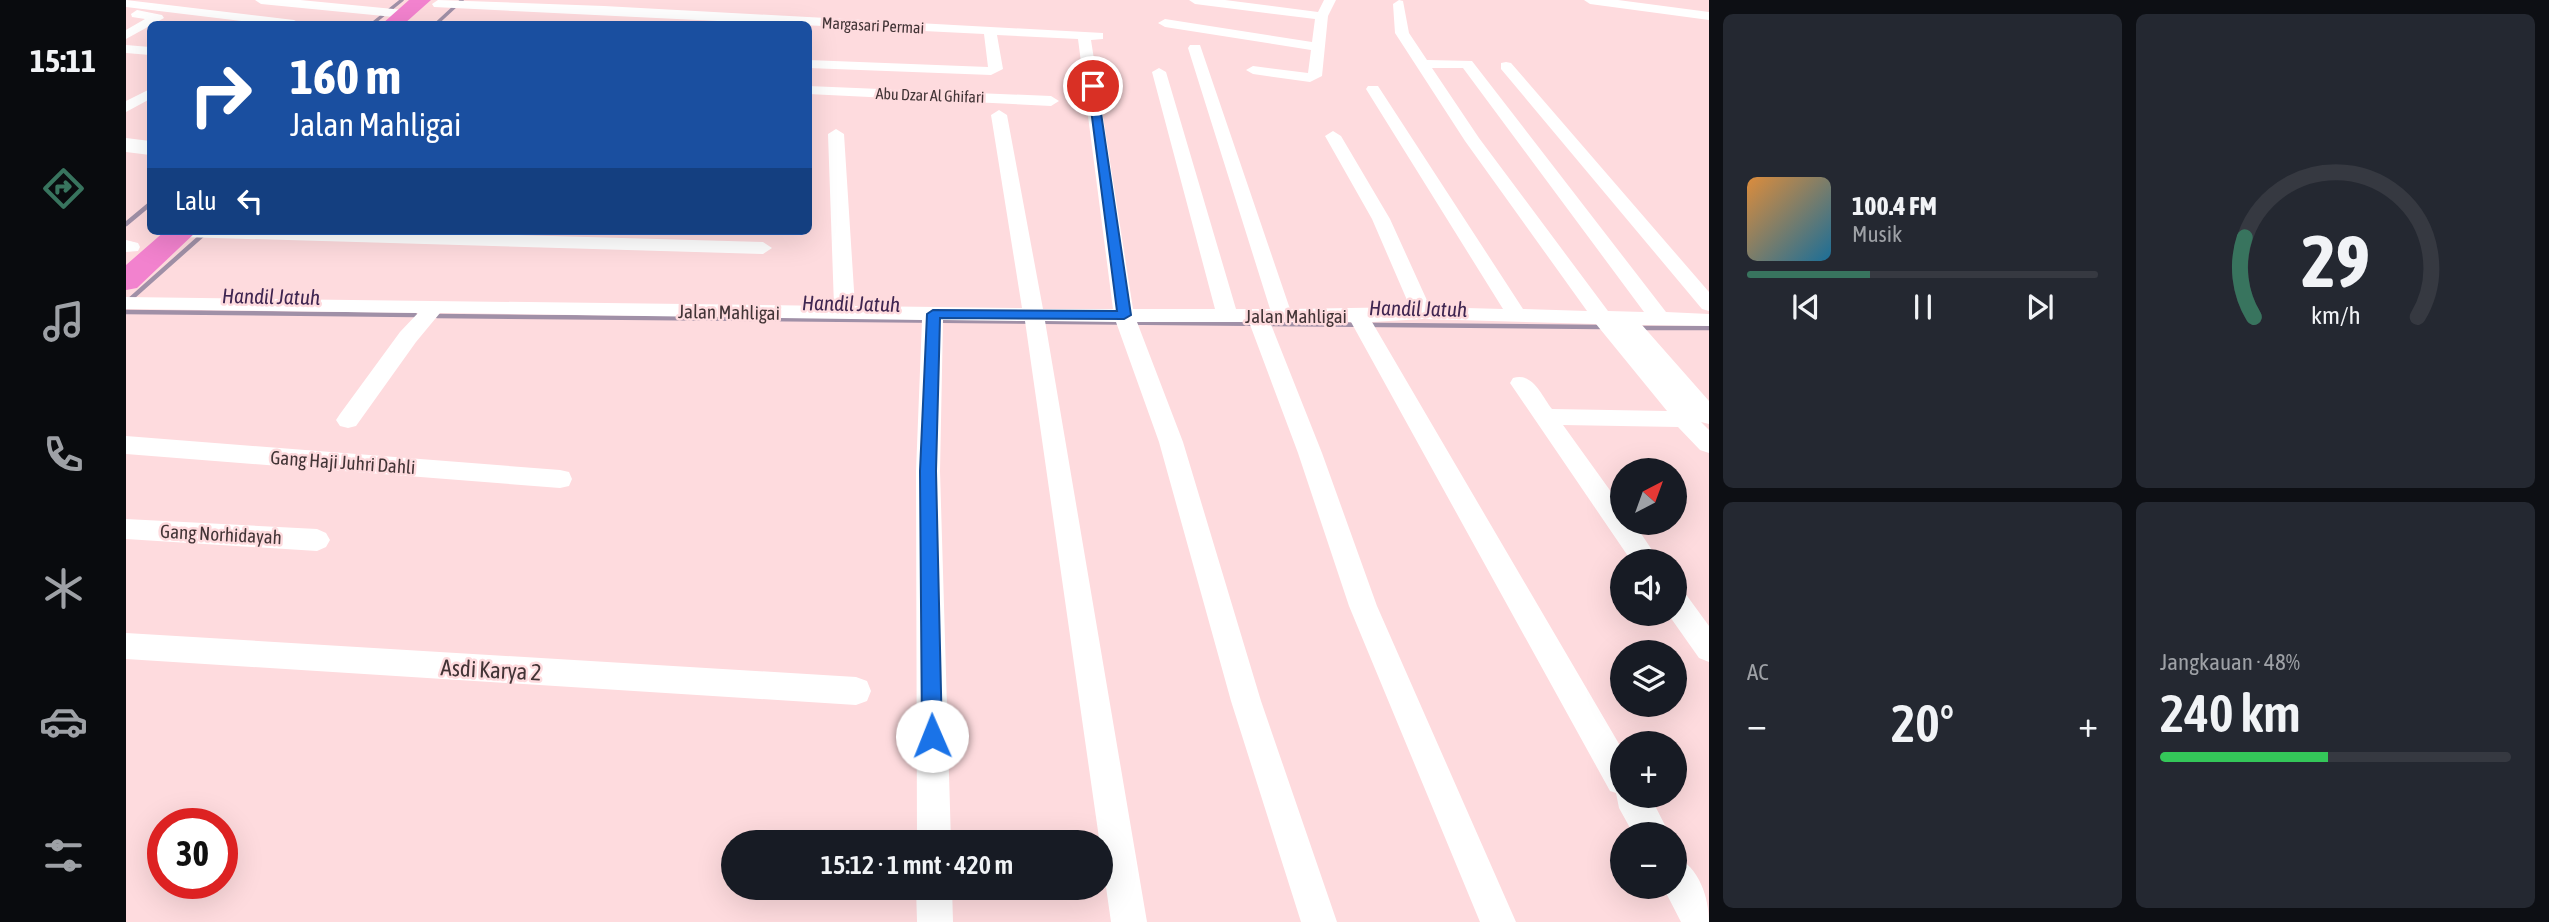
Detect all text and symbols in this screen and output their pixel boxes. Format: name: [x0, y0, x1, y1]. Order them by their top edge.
street label: Margasari Permai: [821, 13, 925, 38]
text: 15:11: [30, 42, 96, 79]
text: 160 m: [290, 48, 401, 104]
icon: right: [175, 49, 266, 140]
pin: [1063, 56, 1123, 116]
icon: arrive: [1074, 67, 1112, 105]
street label: Abu Dzar Al Ghifari: [875, 84, 985, 106]
text: Jalan Mahligai: [290, 106, 461, 143]
icon: directions: [39, 164, 88, 213]
icon: left: [231, 182, 269, 220]
text: Lalu: [175, 186, 217, 216]
text: 100.4 FM: [1852, 191, 1937, 221]
text: 29: [2301, 220, 2370, 303]
text: Musik: [1852, 221, 1902, 247]
water label: Handil Jatuh: [222, 283, 320, 309]
icon: previous: [1787, 288, 1825, 326]
icon: pause: [1904, 288, 1942, 326]
icon: next: [2021, 288, 2059, 326]
water label: Handil Jatuh: [802, 290, 900, 316]
water label: Handil Jatuh: [1369, 295, 1467, 321]
icon: music: [39, 297, 88, 346]
street label: Jalan Mahligai: [678, 300, 780, 324]
text: km/h: [2311, 301, 2360, 329]
street label: Jalan Mahligai: [1245, 305, 1347, 327]
icon: phone: [39, 430, 88, 479]
street label: Gang Haji Juhri Dahli: [270, 446, 416, 478]
north arrow: [1610, 458, 1687, 536]
map controls: [1610, 458, 1687, 899]
street label: Gang Norhidayah: [160, 520, 282, 548]
button: sound: [1610, 549, 1687, 626]
icon: climate: [39, 564, 88, 613]
button: layers: [1610, 640, 1687, 717]
text: Jangkauan · 48%: [2160, 649, 2300, 675]
street label: Asdi Karya 2: [440, 654, 542, 686]
text: AC: [1747, 659, 1769, 685]
text: 240 km: [2160, 683, 2301, 743]
text: 20°: [1891, 693, 1954, 753]
icon: car: [39, 697, 88, 746]
position arrow: [895, 699, 969, 773]
text: −: [1747, 702, 1767, 745]
text: +: [2078, 702, 2098, 745]
button: +: [1610, 731, 1687, 808]
speed limit sign: 30: [147, 808, 238, 899]
button: −: [1610, 822, 1687, 899]
icon: filters: [39, 831, 88, 880]
text: 15:12 · 1 mnt · 420 m: [821, 850, 1013, 880]

